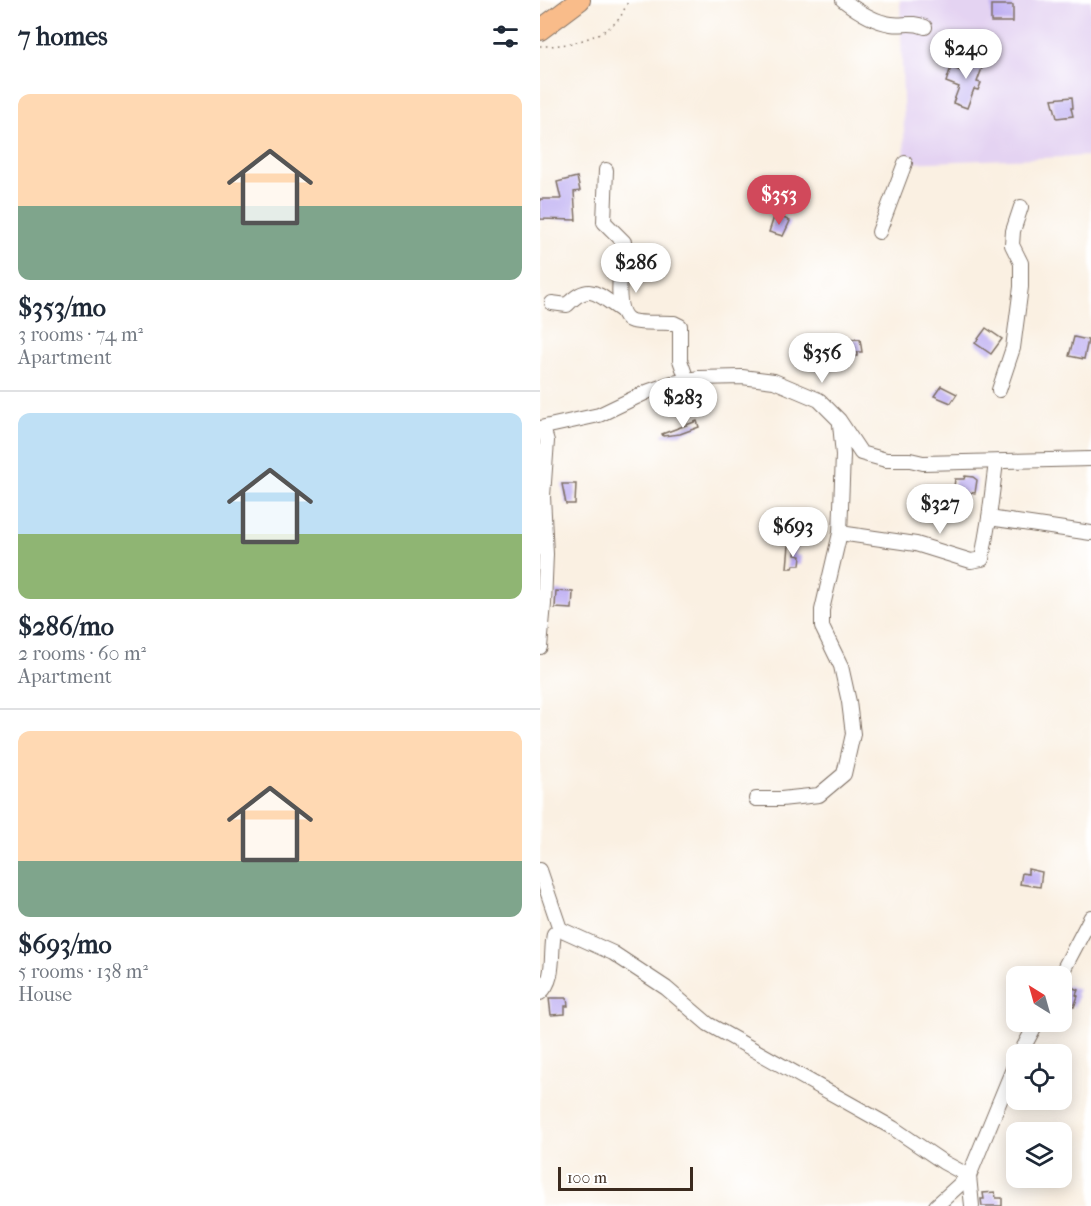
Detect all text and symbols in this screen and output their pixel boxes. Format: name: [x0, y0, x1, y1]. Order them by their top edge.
icon: filters: [489, 20, 522, 53]
text: 7 homes: [18, 21, 108, 52]
pin: $240: [930, 29, 1002, 80]
text: $240: [944, 37, 988, 60]
icon: home: [216, 133, 324, 241]
pin: $353: [743, 175, 815, 226]
text: $353: [761, 183, 797, 206]
pin: $286: [600, 243, 672, 294]
text: $286: [615, 251, 657, 274]
text: $353/mo: [18, 292, 106, 323]
text: 3 rooms · 74 m²: [18, 323, 143, 346]
pin: $356: [786, 333, 858, 384]
text: $356: [803, 341, 841, 364]
text: Apartment: [18, 346, 112, 369]
pin: $283: [647, 378, 719, 429]
text: $283: [663, 386, 703, 409]
icon: home: [216, 452, 324, 560]
pin: $327: [904, 484, 976, 535]
text: $327: [920, 492, 960, 515]
pin: $693: [757, 507, 829, 558]
text: $693: [773, 515, 813, 538]
text: $286/mo: [18, 611, 114, 642]
text: 2 rooms · 60 m²: [18, 642, 146, 665]
text: Apartment: [18, 665, 112, 688]
icon: home: [216, 770, 324, 878]
text: $693/mo: [18, 929, 112, 960]
text: 5 rooms · 138 m²: [18, 960, 148, 983]
north arrow: [1006, 966, 1072, 1032]
map controls: [1006, 966, 1072, 1188]
text: House: [18, 983, 72, 1006]
button: locate: [1006, 1044, 1072, 1110]
button: layers: [1006, 1122, 1072, 1188]
scale bar: [558, 1164, 693, 1192]
text: 100 m: [567, 1168, 607, 1187]

